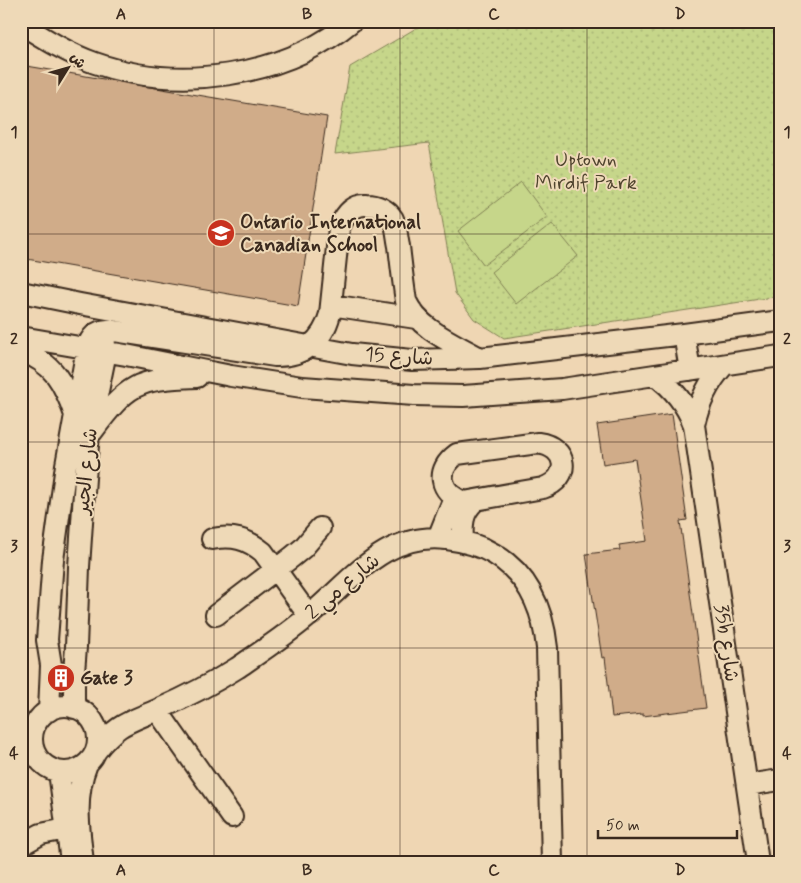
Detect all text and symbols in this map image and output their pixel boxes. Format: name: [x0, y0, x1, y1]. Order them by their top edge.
text: A: [116, 4, 126, 25]
text: B: [302, 4, 312, 25]
text: C: [488, 4, 500, 25]
text: D: [674, 4, 686, 25]
north arrow: [42, 42, 92, 92]
text: ش: [66, 49, 89, 72]
text: 1: [10, 122, 18, 143]
text: 1: [783, 122, 791, 143]
park label: Uptown Mirdif Park: [535, 147, 637, 197]
place label: Ontario International Canadian School: [240, 209, 421, 259]
school or university icon: Ontario International Canadian School: [206, 218, 236, 248]
text: 2: [10, 329, 18, 350]
text: 2: [783, 329, 791, 350]
street label: شارع 15: [364, 341, 434, 373]
street label: شارع الجير: [69, 427, 105, 517]
text: 3: [10, 536, 18, 557]
text: 3: [783, 536, 791, 557]
street label: شارع مي 2: [300, 548, 388, 628]
street label: 35b شارع: [707, 602, 745, 684]
building icon: Gate 3: [46, 663, 76, 693]
place label: Gate 3: [80, 665, 134, 692]
text: 4: [9, 743, 19, 764]
text: 4: [782, 743, 792, 764]
scale bar: [598, 808, 737, 840]
text: 50 m: [606, 816, 640, 836]
text: A: [116, 860, 126, 881]
text: B: [302, 860, 312, 881]
text: C: [488, 860, 500, 881]
text: D: [674, 860, 686, 881]

